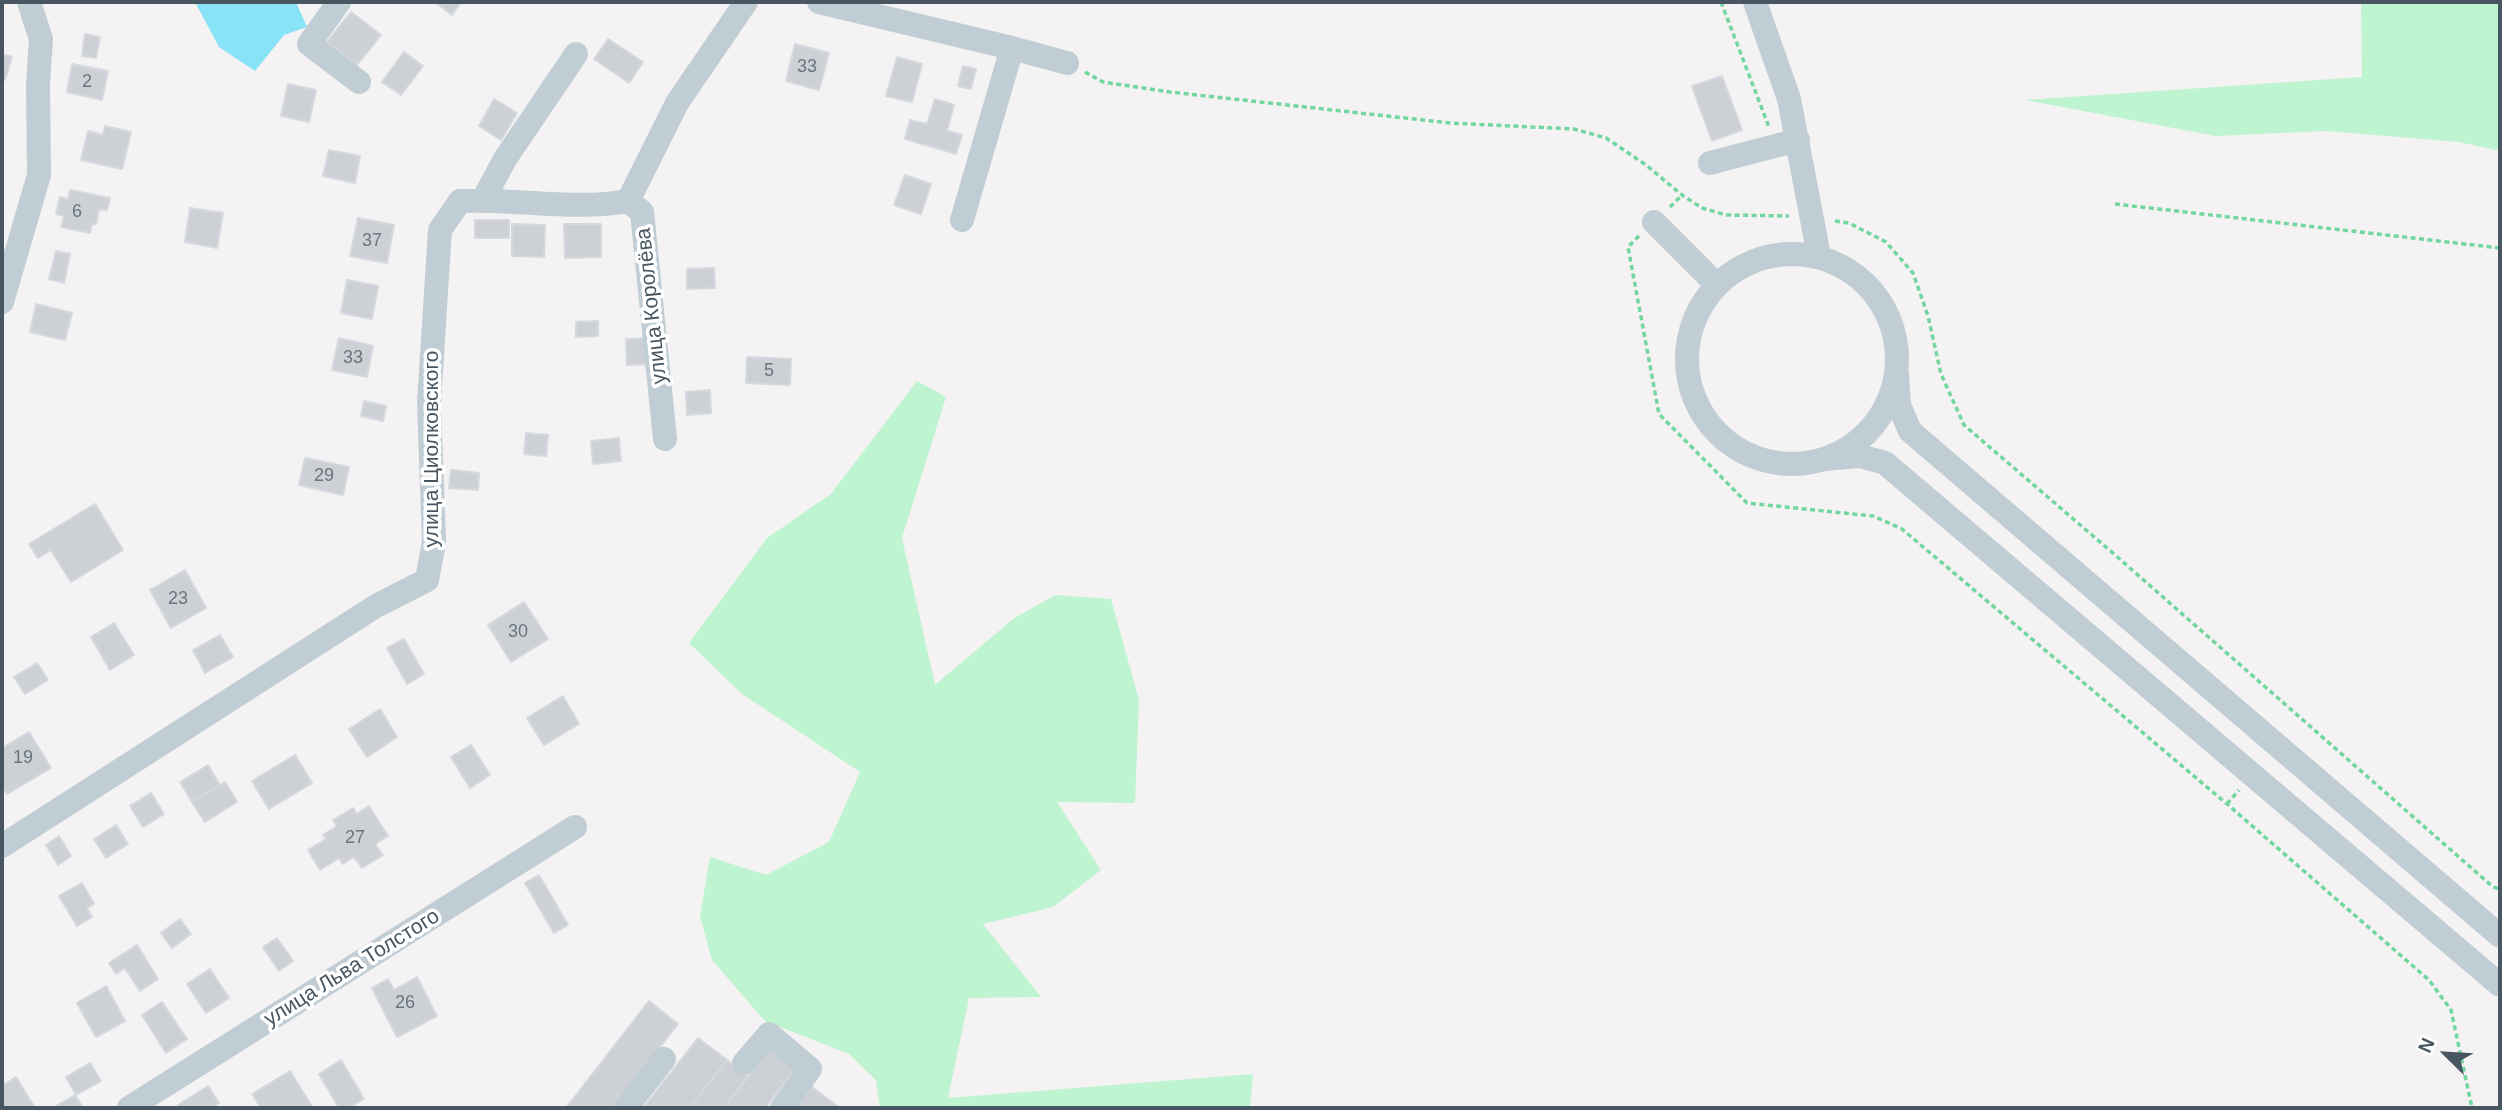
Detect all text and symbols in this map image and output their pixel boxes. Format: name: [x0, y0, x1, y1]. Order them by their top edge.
house number: 33: [797, 56, 817, 78]
house number: 2: [82, 71, 92, 93]
house number: 6: [72, 201, 82, 223]
street label: улица Королёва: [631, 227, 673, 385]
house number: 37: [362, 230, 382, 252]
house number: 33: [343, 347, 363, 369]
street label: улица Циолковского: [419, 351, 445, 547]
house number: 5: [764, 360, 774, 382]
house number: 29: [314, 465, 334, 487]
house number: 23: [168, 588, 188, 610]
house number: 30: [508, 621, 528, 643]
house number: 19: [13, 747, 33, 769]
house number: 27: [345, 827, 365, 849]
street label: улица Льва Толстого: [260, 904, 444, 1032]
house number: 26: [395, 992, 415, 1014]
north arrow: [2411, 1019, 2481, 1089]
text: N: [2414, 1035, 2439, 1056]

